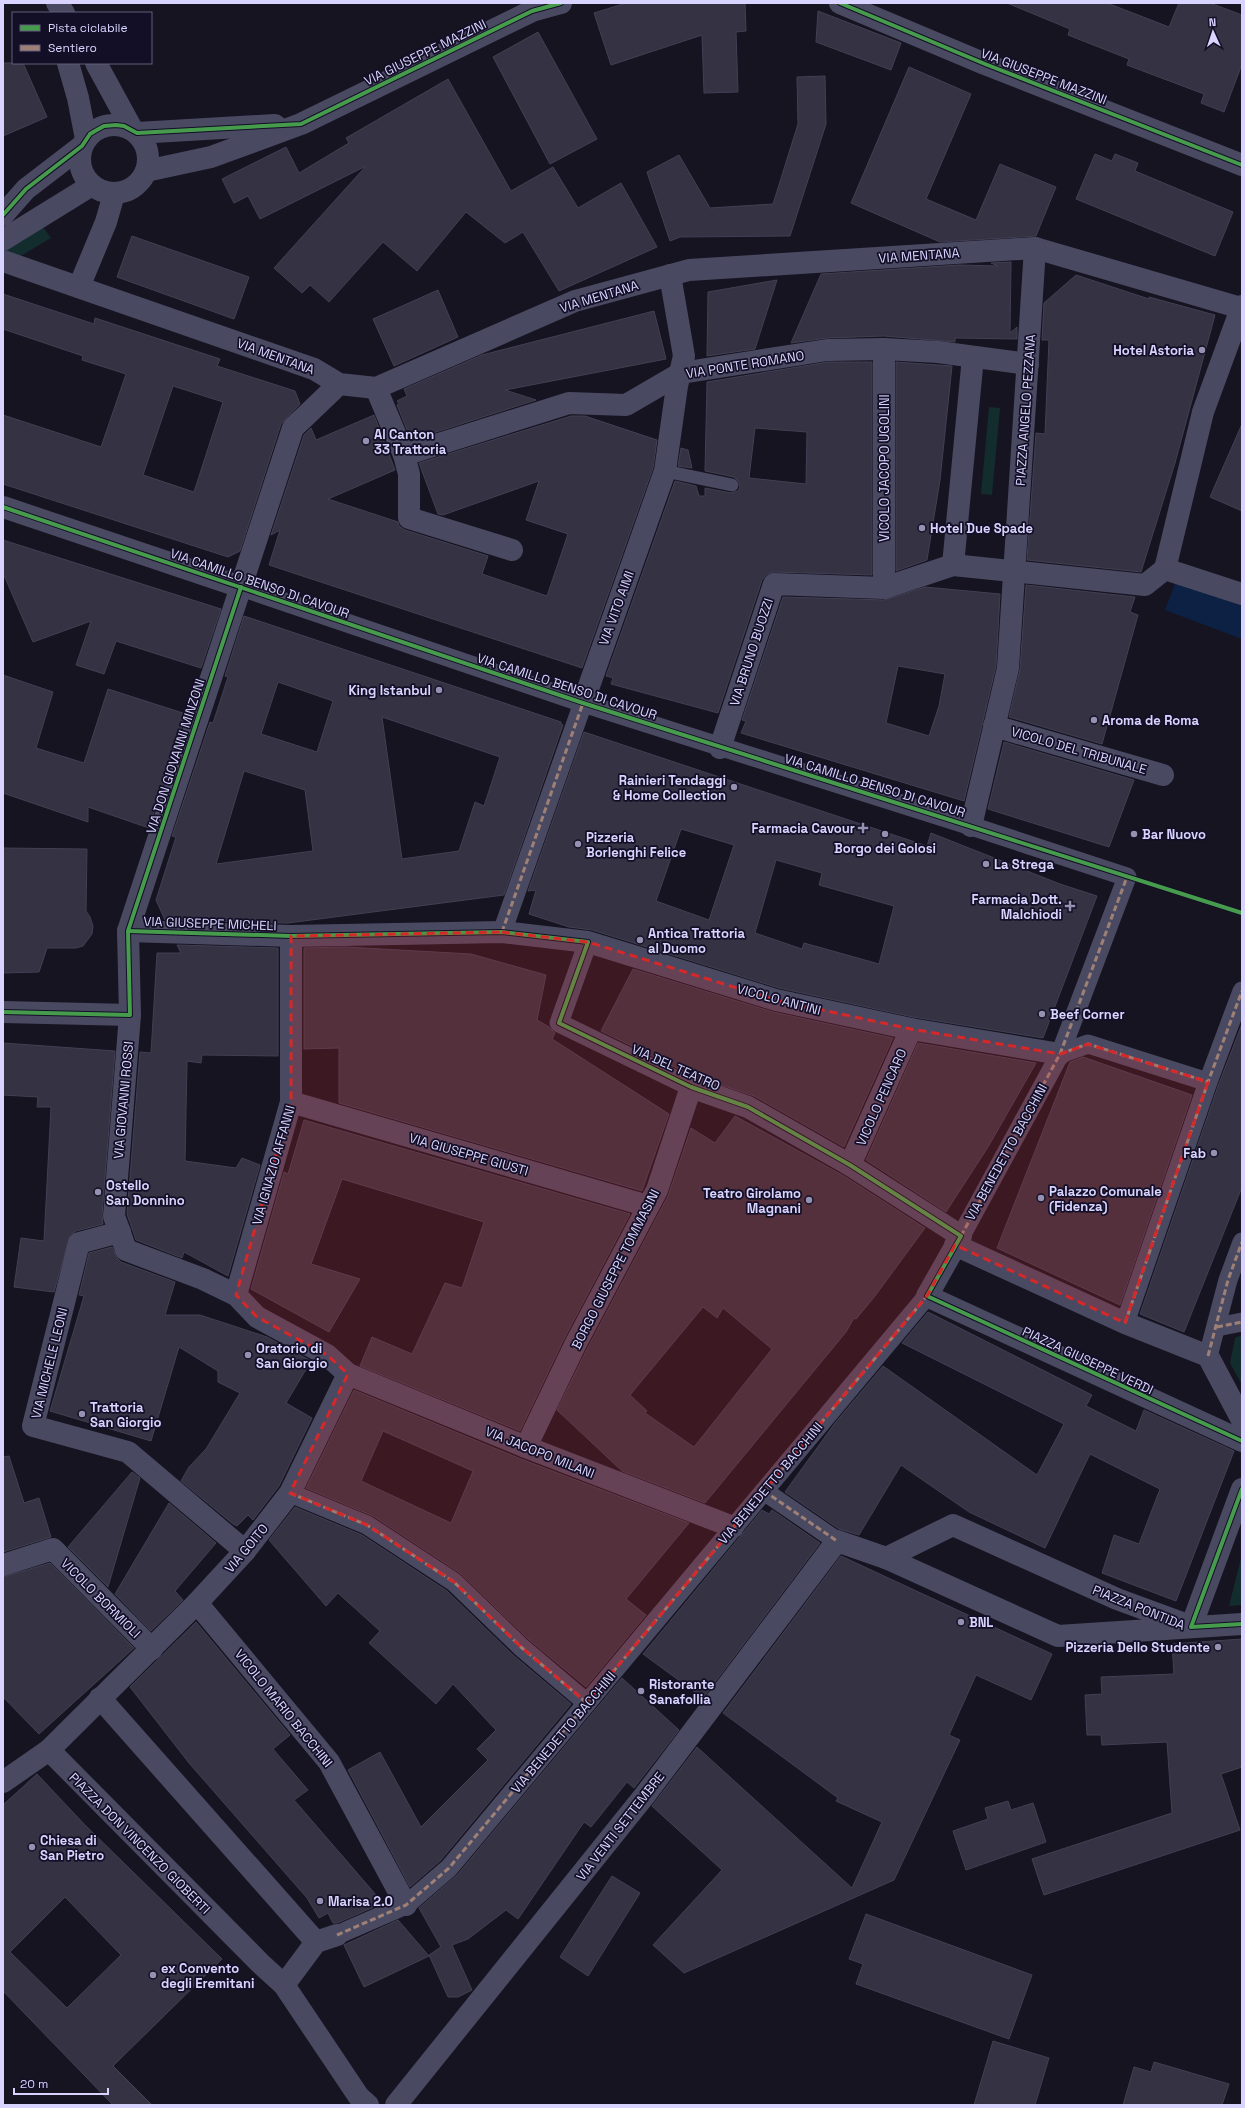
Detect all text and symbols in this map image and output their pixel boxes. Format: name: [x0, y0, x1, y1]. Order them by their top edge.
legend: [12, 12, 152, 64]
north arrow: [1193, 12, 1233, 52]
street label: VIA GIUSEPPE MAZZINI: [361, 15, 489, 89]
text: N: [1208, 15, 1217, 29]
text: Pista ciclabile: [48, 20, 128, 36]
text: Sentiero: [48, 40, 97, 56]
street label: VIA GIUSEPPE MAZZINI: [978, 45, 1109, 108]
street label: VIA MENTANA: [878, 244, 960, 267]
street label: VIA MENTANA: [558, 276, 641, 317]
street label: PIAZZA ANGELO PEZZANA: [1012, 334, 1039, 486]
street label: VIA MENTANA: [235, 335, 317, 378]
place label: Hotel Astoria: [1113, 342, 1194, 359]
marker: Hotel Astoria: [1197, 345, 1207, 355]
street label: VIA PONTE ROMANO: [685, 347, 806, 382]
street label: VICOLO JACOPO UGOLINI: [876, 394, 893, 542]
place label: Al Canton 33 Trattoria: [374, 426, 447, 458]
marker: Al Canton 33 Trattoria: [361, 436, 371, 446]
place label: Hotel Due Spade: [930, 520, 1033, 537]
marker: Hotel Due Spade: [917, 523, 927, 533]
street label: VIA CAMILLO BENSO DI CAVOUR: [168, 545, 352, 622]
street label: VIA VITO AIMI: [595, 568, 638, 648]
street label: VIA BRUNO BUOZZI: [726, 596, 777, 708]
street label: VIA CAMILLO BENSO DI CAVOUR: [475, 649, 659, 724]
street label: VIA DON GIOVANNI MINZONI: [142, 676, 209, 836]
place label: King Istanbul: [348, 682, 431, 699]
marker: King Istanbul: [434, 685, 444, 695]
place label: Aroma de Roma: [1102, 712, 1199, 729]
marker: Aroma de Roma: [1089, 715, 1099, 725]
street label: VICOLO DEL TRIBUNALE: [1009, 723, 1149, 778]
street label: VIA CAMILLO BENSO DI CAVOUR: [782, 750, 967, 821]
place label: Rainieri Tendaggi & Home Collection: [613, 772, 726, 804]
marker: Rainieri Tendaggi & Home Collection: [729, 782, 739, 792]
place label: Farmacia Cavour: [752, 820, 855, 837]
marker: Farmacia Cavour: [858, 823, 868, 833]
place label: Bar Nuovo: [1142, 826, 1206, 843]
place label: Pizzeria Borlenghi Felice: [586, 829, 686, 861]
marker: Borgo dei Golosi: [880, 829, 890, 839]
marker: Bar Nuovo: [1129, 829, 1139, 839]
marker: Pizzeria Borlenghi Felice: [573, 839, 583, 849]
place label: Borgo dei Golosi: [834, 840, 936, 857]
place label: La Strega: [994, 856, 1054, 873]
marker: La Strega: [981, 859, 991, 869]
place label: Farmacia Dott. Malchiodi: [971, 891, 1062, 923]
marker: Farmacia Dott. Malchiodi: [1065, 901, 1075, 911]
street label: VIA GIUSEPPE MICHELI: [143, 913, 277, 934]
place label: Antica Trattoria al Duomo: [648, 925, 745, 957]
marker: Antica Trattoria al Duomo: [635, 935, 645, 945]
street label: VICOLO ANTINI: [735, 980, 823, 1019]
place label: Beef Corner: [1050, 1006, 1125, 1023]
marker: Beef Corner: [1037, 1009, 1047, 1019]
street label: VIA GIOVANNI ROSSI: [110, 1040, 137, 1160]
street label: VIA DEL TEATRO: [629, 1040, 723, 1095]
street label: VICOLO PENCARO: [852, 1046, 910, 1148]
street label: VIA BENEDETTO BACCHINI: [962, 1081, 1051, 1224]
street label: VIA IGNAZIO AFFANNI: [248, 1103, 299, 1227]
street label: VIA GIUSEPPE GIUSTI: [407, 1129, 531, 1180]
place label: Fab: [1183, 1145, 1206, 1162]
marker: Fab: [1209, 1148, 1219, 1158]
place label: Ostello San Donnino: [106, 1177, 185, 1209]
place label: Palazzo Comunale (Fidenza): [1049, 1183, 1162, 1215]
place label: Teatro Girolamo Magnani: [703, 1185, 801, 1217]
street label: BORGO GIUSEPPE TOMMASINI: [568, 1186, 663, 1352]
marker: Ostello San Donnino: [93, 1187, 103, 1197]
marker: Palazzo Comunale (Fidenza): [1036, 1193, 1046, 1203]
marker: Teatro Girolamo Magnani: [804, 1195, 814, 1205]
street label: VIA MICHELE LEONI: [27, 1306, 72, 1420]
street label: PIAZZA GIUSEPPE VERDI: [1020, 1323, 1156, 1398]
place label: Oratorio di San Giorgio: [256, 1340, 327, 1372]
marker: Oratorio di San Giorgio: [243, 1350, 253, 1360]
place label: Trattoria San Giorgio: [90, 1399, 161, 1431]
marker: Trattoria San Giorgio: [77, 1409, 87, 1419]
street label: VIA BENEDETTO BACCHINI: [714, 1419, 826, 1548]
street label: VIA JACOPO MILANI: [483, 1423, 597, 1482]
street label: VIA GOITO: [221, 1520, 272, 1576]
street label: VICOLO BORMIOLI: [57, 1555, 144, 1642]
street label: PIAZZA PONTIDA: [1090, 1581, 1188, 1634]
place label: BNL: [969, 1614, 993, 1631]
marker: BNL: [956, 1617, 966, 1627]
place label: Pizzeria Dello Studente: [1065, 1639, 1210, 1656]
marker: Pizzeria Dello Studente: [1213, 1642, 1223, 1652]
street label: VICOLO MARIO BACCHINI: [231, 1646, 336, 1771]
street label: VIA BENEDETTO BACCHINI: [507, 1668, 619, 1797]
place label: Ristorante Sanafollia: [649, 1676, 715, 1708]
marker: Ristorante Sanafollia: [636, 1686, 646, 1696]
street label: VIA VENTI SETTEMBRE: [573, 1768, 668, 1884]
street label: PIAZZA DON VINCENZO GIOBERTI: [65, 1769, 214, 1918]
place label: Chiesa di San Pietro: [40, 1832, 104, 1864]
marker: Chiesa di San Pietro: [27, 1842, 37, 1852]
place label: Marisa 2.0: [328, 1893, 393, 1910]
marker: Marisa 2.0: [315, 1896, 325, 1906]
place label: ex Convento degli Eremitani: [161, 1960, 254, 1992]
marker: ex Convento degli Eremitani: [148, 1970, 158, 1980]
scale bar: [14, 2070, 108, 2096]
text: 20 m: [20, 2076, 48, 2092]

